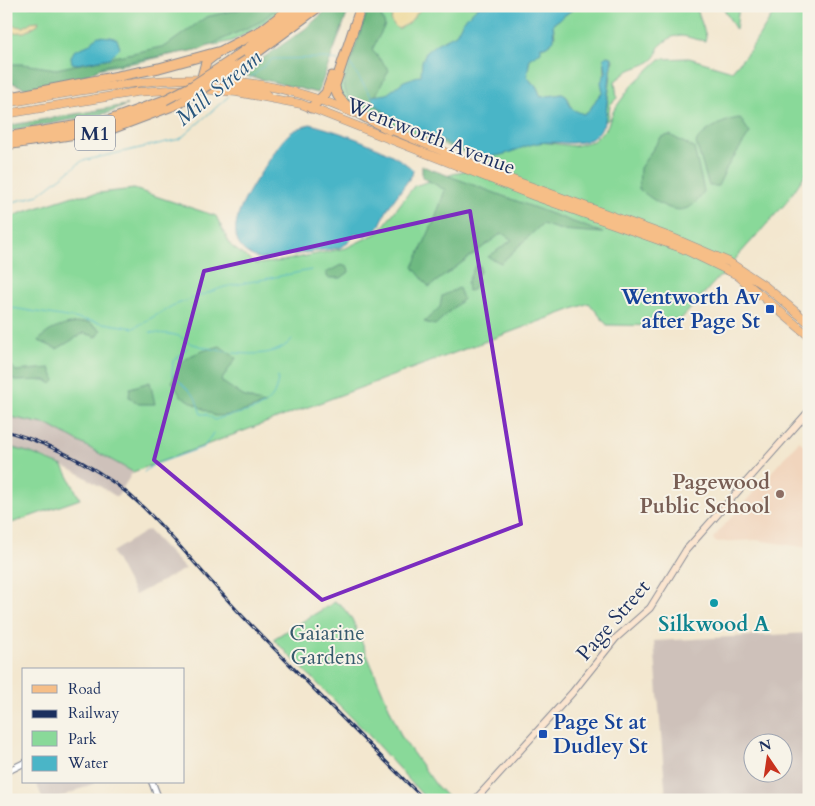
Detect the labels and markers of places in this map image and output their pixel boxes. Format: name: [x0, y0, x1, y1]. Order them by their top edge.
place label: Wentworth Av after Page St: [620, 283, 761, 336]
marker: Wentworth Av after Page St: [764, 303, 776, 315]
place label: Pagewood Public School: [640, 468, 770, 521]
marker: Pagewood Public School: [774, 488, 786, 500]
marker: Silkwood A: [708, 597, 720, 609]
place label: Silkwood A: [658, 610, 770, 639]
place label: Page St at Dudley St: [553, 708, 648, 761]
marker: Page St at Dudley St: [537, 728, 549, 740]

